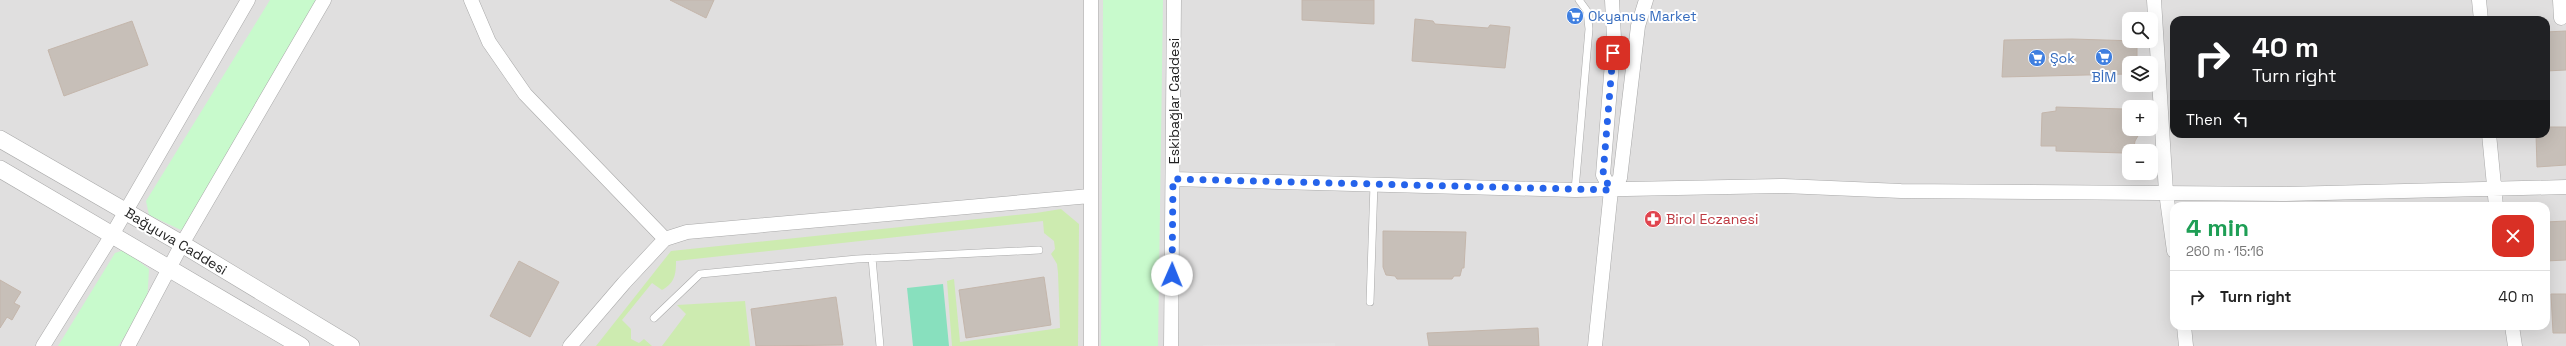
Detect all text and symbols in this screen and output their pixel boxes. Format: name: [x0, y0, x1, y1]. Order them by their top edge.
supermarket icon: Okyanus Market: [1565, 6, 1585, 26]
place label: Okyanus Market: [1588, 7, 1697, 25]
map controls: [2122, 12, 2158, 180]
button: search: [2122, 12, 2158, 48]
text: 40 m: [2252, 29, 2319, 65]
icon: right: [2186, 32, 2238, 84]
pin: [1596, 36, 1630, 70]
street label: Eskibağlar Caddesi: [1165, 38, 1183, 164]
icon: arrive: [1602, 42, 1624, 64]
supermarket icon: BİM: [2094, 47, 2114, 67]
supermarket icon: Şok: [2027, 48, 2047, 68]
place label: Şok: [2050, 49, 2075, 67]
button: layers: [2122, 56, 2158, 92]
text: Turn right: [2252, 64, 2336, 87]
place label: BİM: [2092, 68, 2116, 86]
button: +: [2122, 100, 2158, 136]
icon: left: [2230, 108, 2252, 130]
text: Then: [2186, 110, 2222, 129]
button: −: [2122, 144, 2158, 180]
street label: Bağyuva Caddesi: [122, 203, 230, 279]
pharmacy icon: Birol Eczanesi: [1643, 209, 1663, 229]
place label: Birol Eczanesi: [1666, 210, 1758, 228]
text: 4 min: [2186, 212, 2249, 243]
button: close: [2492, 215, 2534, 257]
text: 260 m · 15:16: [2186, 243, 2264, 260]
position arrow: [1151, 254, 1193, 296]
icon: right: [2186, 286, 2208, 308]
text: Turn right: [2220, 287, 2291, 306]
text: 40 m: [2498, 287, 2534, 306]

